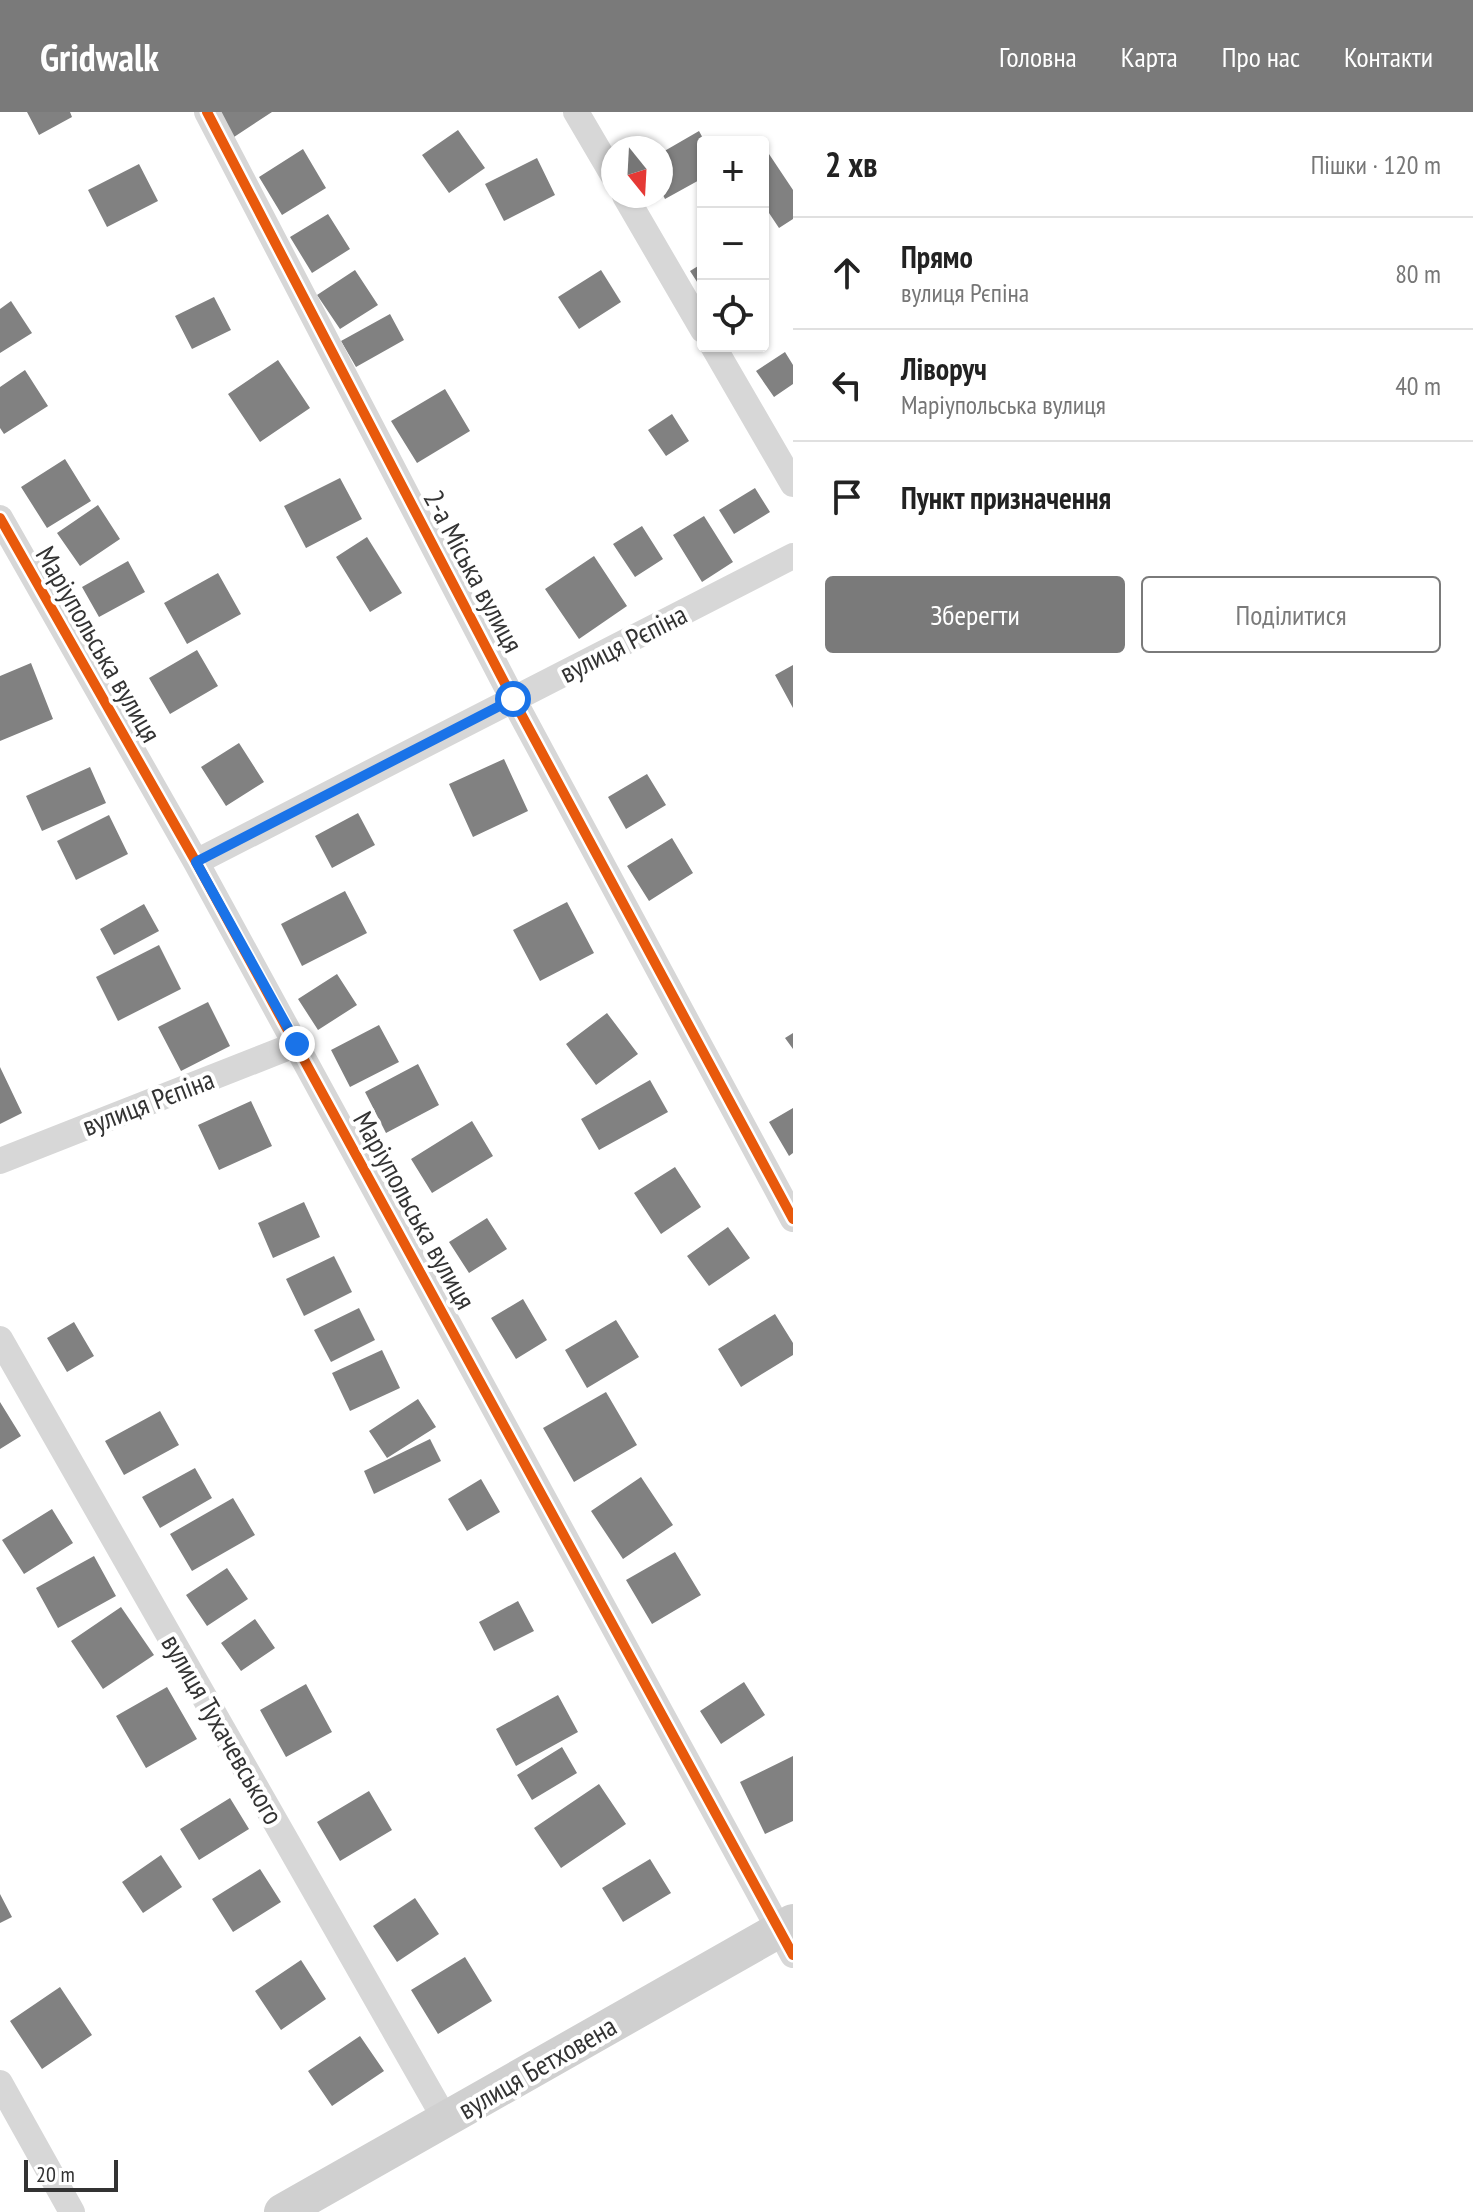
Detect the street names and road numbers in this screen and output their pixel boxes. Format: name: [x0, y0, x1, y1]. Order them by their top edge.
street label: 2-а Міська вулиця: [416, 483, 532, 659]
street label: Маріупольська вулиця: [28, 539, 170, 749]
street label: вулиця Рєпіна: [553, 595, 693, 691]
street label: вулиця Рєпіна: [77, 1060, 219, 1144]
street label: Маріупольська вулиця: [345, 1105, 485, 1315]
street label: вулиця Тухачевського: [154, 1627, 292, 1831]
street label: вулиця Бетховена: [451, 2007, 623, 2127]

